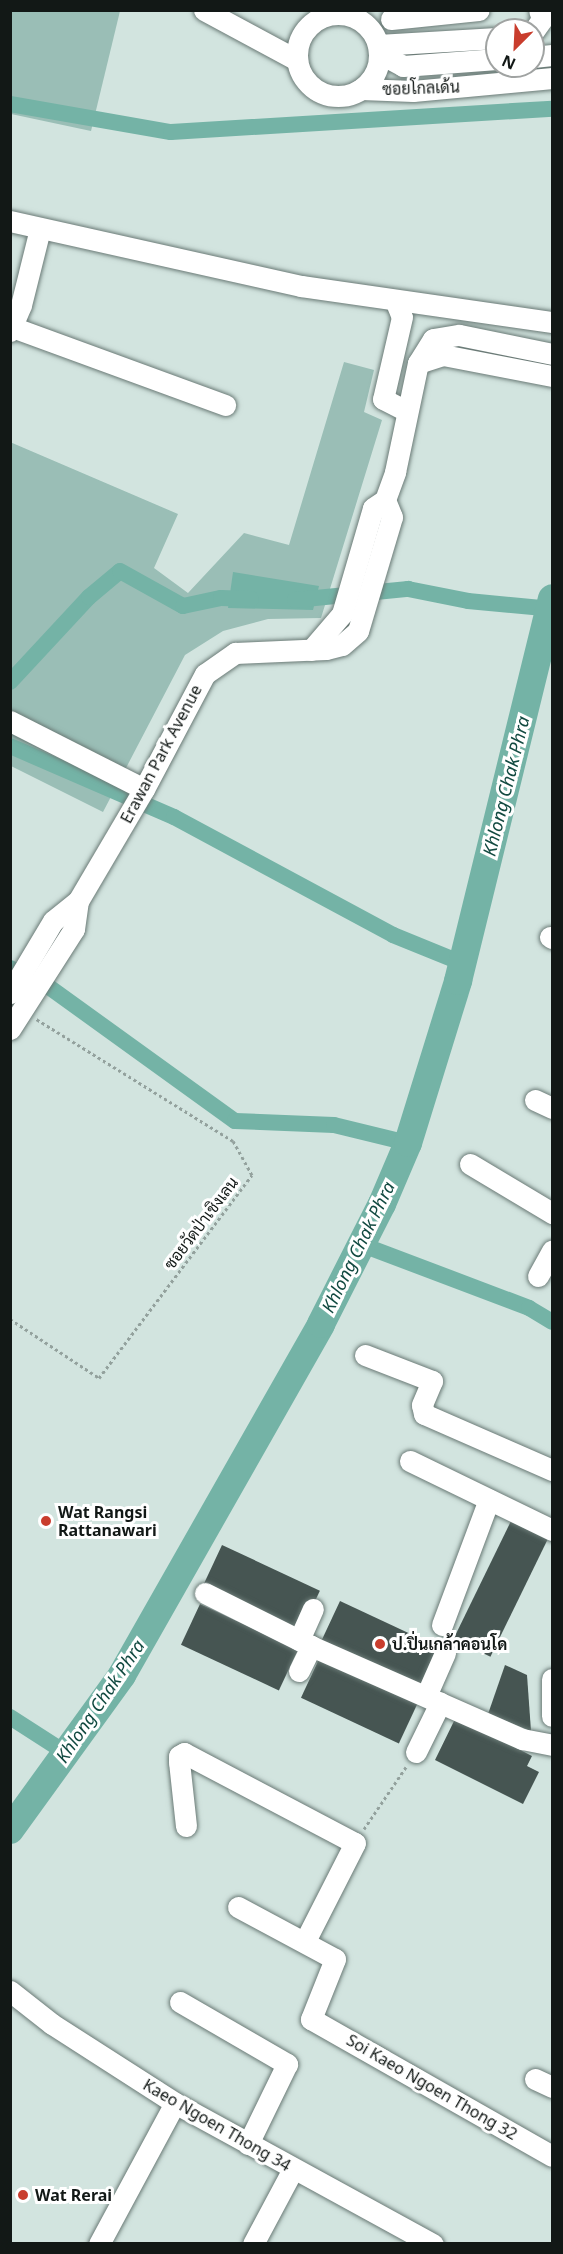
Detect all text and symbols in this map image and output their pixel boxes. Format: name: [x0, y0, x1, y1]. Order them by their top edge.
north arrow: [485, 18, 545, 78]
text: N: [498, 50, 519, 75]
street label: ซอยโกลเด้น: [382, 77, 460, 99]
street label: Erawan Park Avenue: [116, 682, 206, 826]
water label: Khlong Chak Phra: [478, 714, 534, 858]
street label: ซอยวัดป่าเชิงเลน: [160, 1173, 242, 1273]
water label: Khlong Chak Phra: [317, 1178, 399, 1316]
place label: Wat Rangsi Rattanawari: [58, 1502, 157, 1540]
marker: Wat Rangsi Rattanawari: [39, 1514, 53, 1528]
place label: ป.ปิ่นเกล้าคอนโด: [392, 1634, 507, 1654]
water label: Khlong Chak Phra: [51, 1636, 149, 1766]
marker: ป.ปิ่นเกล้าคอนโด: [373, 1637, 387, 1651]
street label: Soi Kaeo Ngoen Thong 32: [343, 2030, 521, 2144]
street label: Kaeo Ngoen Thong 34: [140, 2075, 294, 2175]
place label: Wat Rerai: [35, 2185, 112, 2205]
marker: Wat Rerai: [16, 2188, 30, 2202]

